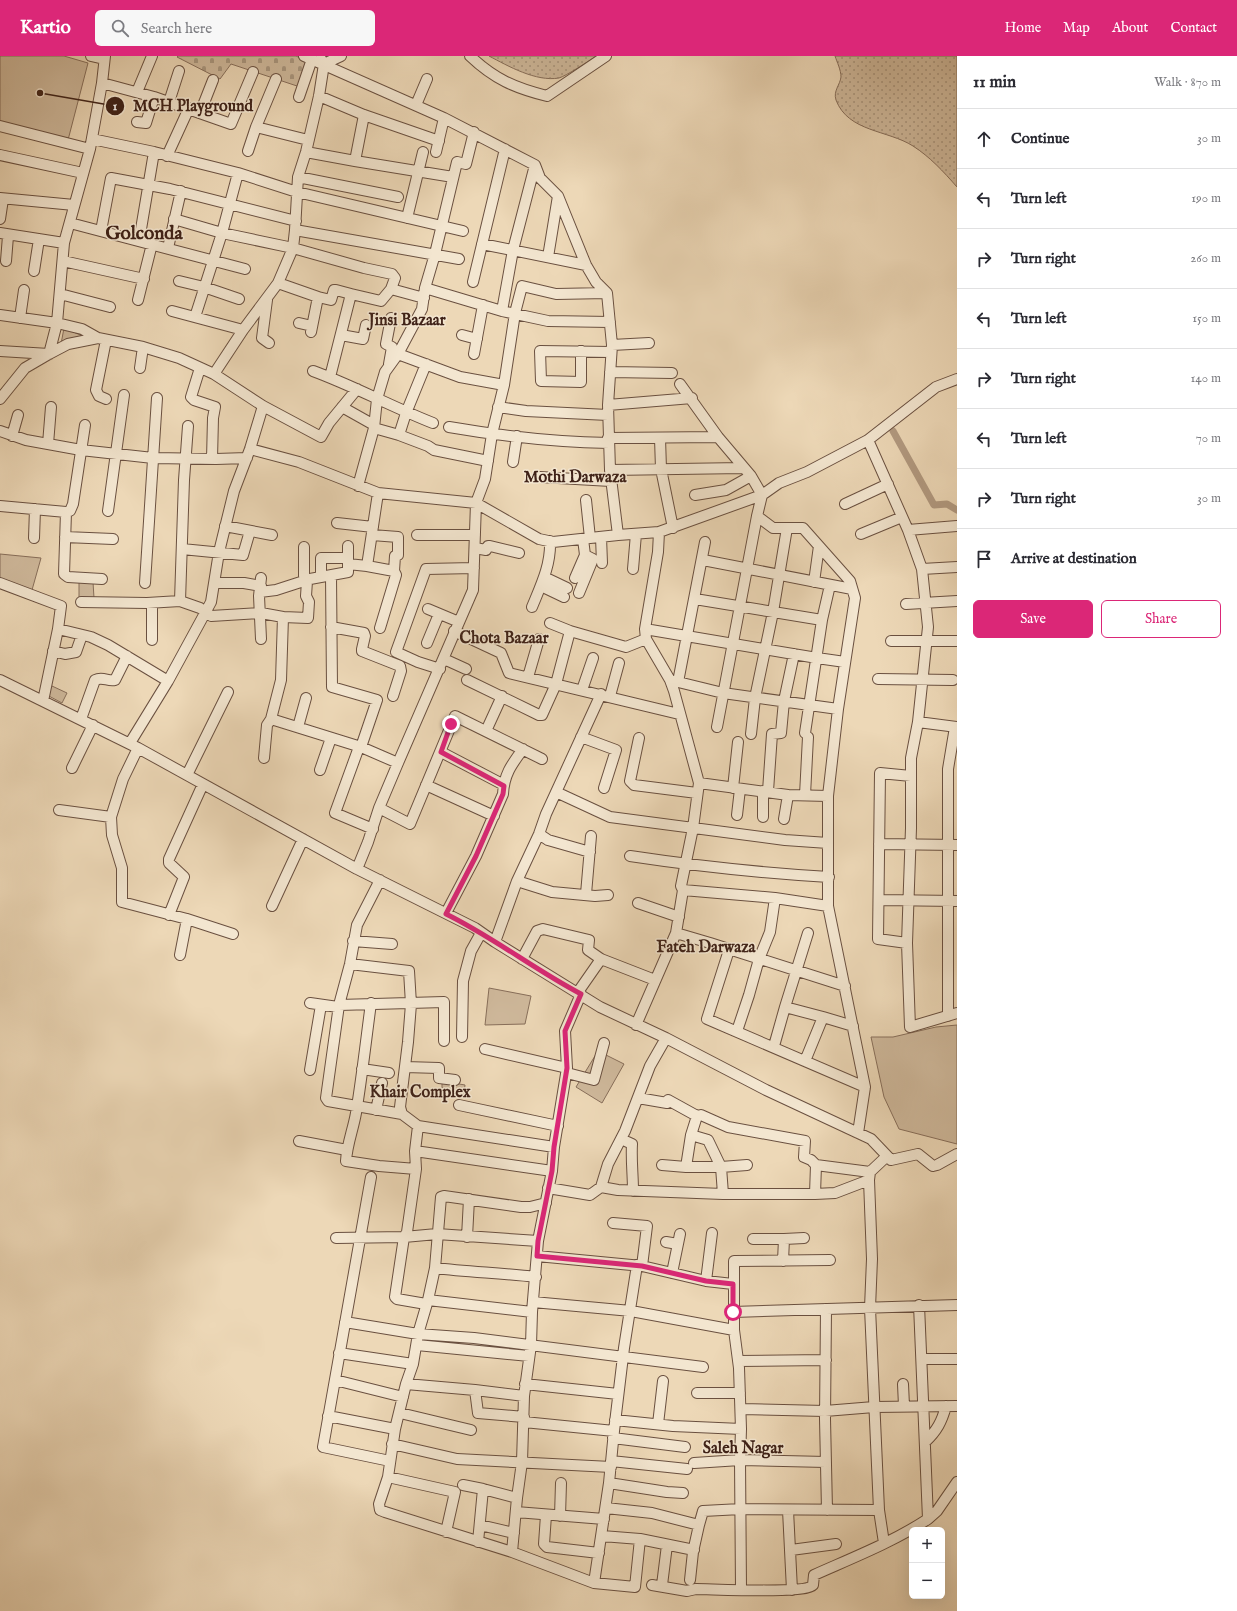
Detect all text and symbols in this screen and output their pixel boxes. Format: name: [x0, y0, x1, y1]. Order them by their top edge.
search box: [95, 10, 375, 46]
text: Kartio: [20, 16, 71, 40]
icon: search: [109, 17, 131, 39]
text: Search here: [141, 19, 212, 38]
text: Home: [1005, 19, 1041, 37]
text: Map: [1063, 19, 1090, 37]
text: About: [1112, 19, 1148, 37]
text: Contact: [1170, 19, 1217, 37]
text: 11 min: [973, 72, 1016, 93]
text: Walk · 870 m: [1154, 74, 1221, 91]
callout: MCH Playground: [105, 92, 261, 120]
text: MCH Playground: [133, 97, 253, 117]
text: 1: [113, 99, 118, 114]
icon: ahead: [973, 128, 995, 150]
text: Continue: [1011, 129, 1069, 148]
text: 30 m: [1197, 130, 1221, 147]
icon: left: [973, 188, 995, 210]
text: Turn left: [1011, 189, 1067, 208]
text: 190 m: [1191, 190, 1221, 207]
district label: Golconda: [105, 222, 183, 246]
icon: right: [973, 248, 995, 270]
text: Turn right: [1011, 249, 1076, 268]
text: 260 m: [1190, 250, 1221, 267]
icon: left: [973, 308, 995, 330]
text: Turn left: [1011, 309, 1067, 328]
text: 150 m: [1192, 310, 1221, 327]
district label: Jinsi Bazaar: [366, 311, 446, 331]
icon: right: [973, 368, 995, 390]
text: Turn right: [1011, 369, 1076, 388]
text: 140 m: [1191, 370, 1221, 387]
icon: left: [973, 428, 995, 450]
text: Turn left: [1011, 429, 1067, 448]
text: 70 m: [1196, 430, 1221, 447]
district label: Mothi Darwaza: [524, 468, 627, 488]
icon: right: [973, 488, 995, 510]
text: Turn right: [1011, 489, 1076, 508]
text: 30 m: [1197, 490, 1221, 507]
icon: arrive: [973, 548, 995, 570]
text: Arrive at destination: [1011, 549, 1137, 568]
button: Save: [973, 600, 1093, 638]
button: Share: [1101, 600, 1221, 638]
district label: Chota Bazaar: [459, 629, 549, 649]
route end: [442, 715, 460, 733]
district label: Fateh Darwaza: [656, 938, 757, 958]
district label: Khair Complex: [369, 1083, 471, 1103]
route start: [724, 1303, 742, 1321]
district label: Saleh Nagar: [703, 1439, 783, 1459]
map controls: [909, 1527, 945, 1599]
button: +: [909, 1527, 945, 1563]
button: −: [909, 1563, 945, 1599]

